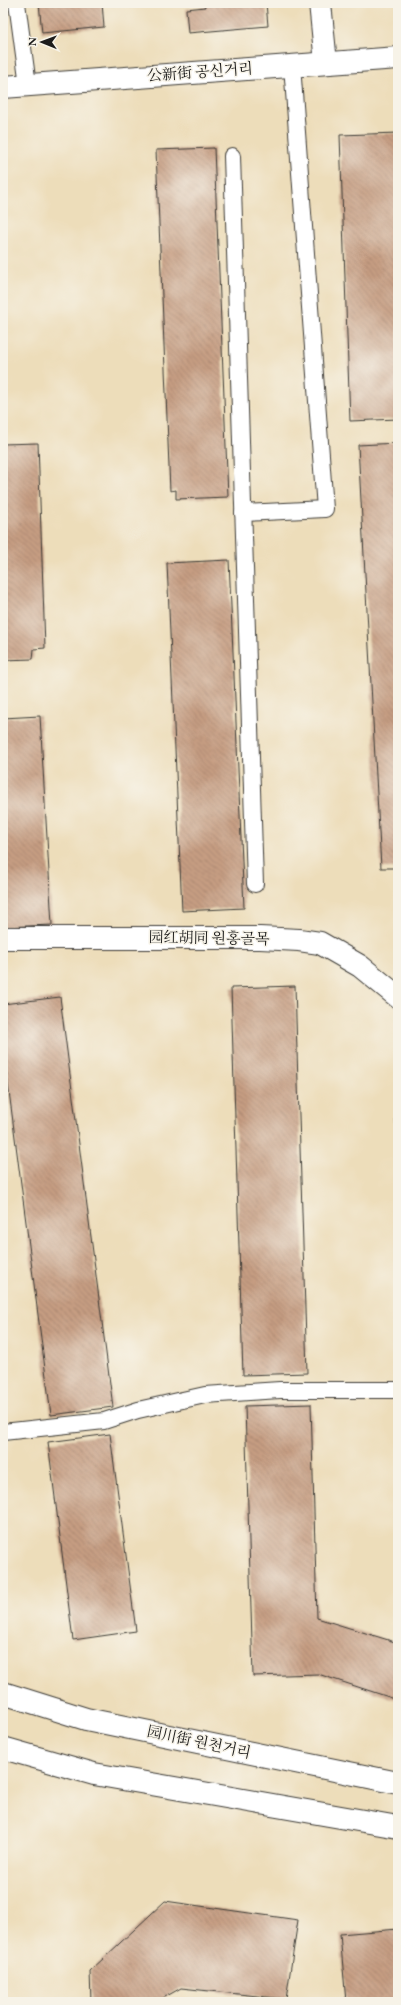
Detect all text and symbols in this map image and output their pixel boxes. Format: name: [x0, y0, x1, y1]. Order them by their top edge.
north arrow: [22, 22, 62, 62]
text: N: [25, 37, 39, 46]
street label: 公新街 공신거리: [146, 58, 253, 85]
street label: 园红胡同 원홍골목: [148, 927, 270, 948]
street label: 园川街 원천거리: [145, 1721, 253, 1762]

